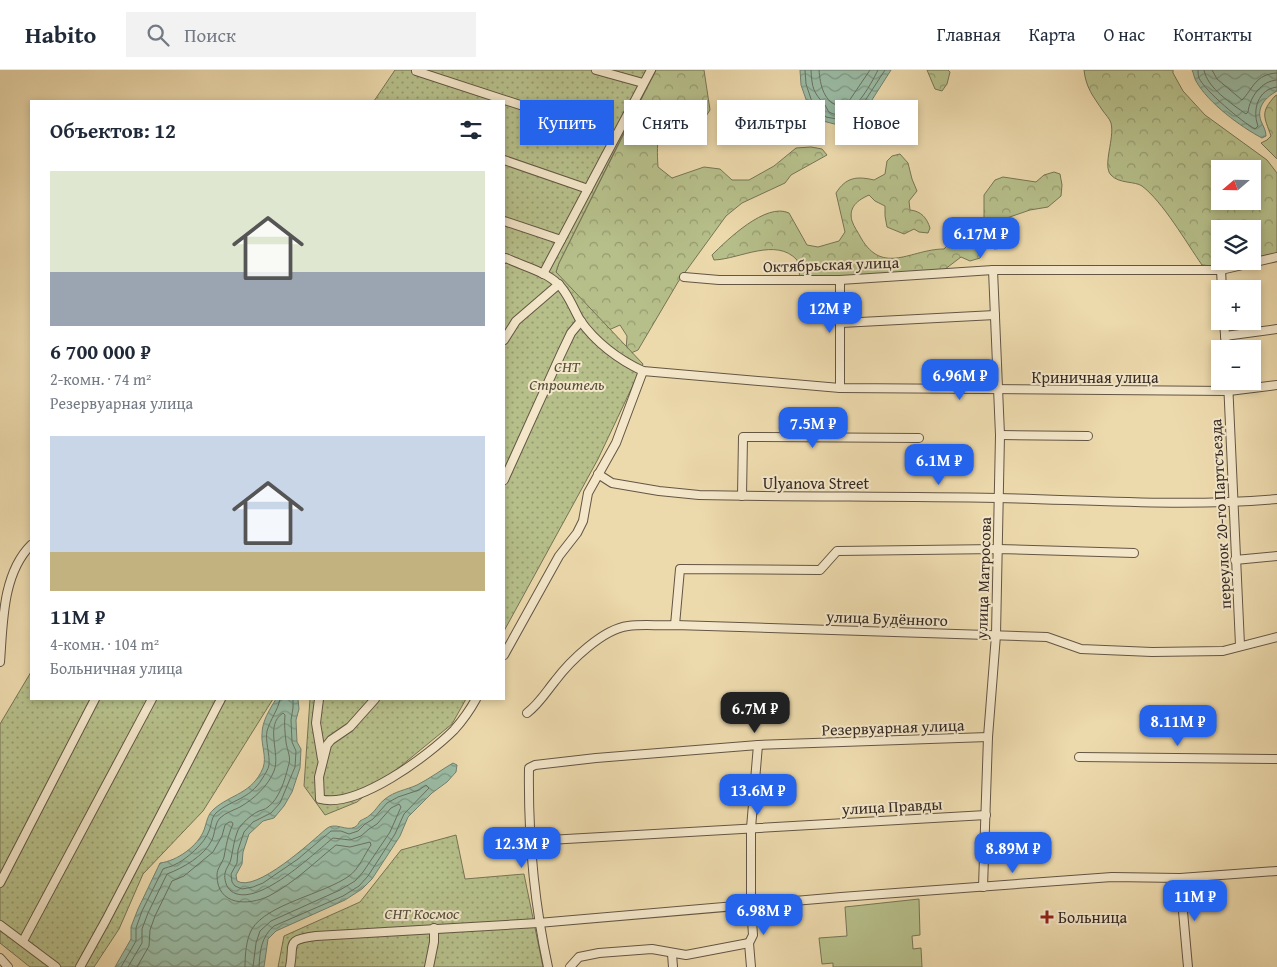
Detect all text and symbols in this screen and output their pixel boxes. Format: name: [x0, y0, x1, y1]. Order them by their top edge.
search box: [126, 12, 476, 57]
text: Habito: [25, 17, 96, 52]
icon: search: [144, 21, 172, 49]
text: Поиск: [184, 21, 236, 49]
text: Главная: [937, 21, 1001, 48]
text: Карта: [1029, 21, 1075, 48]
text: О нас: [1103, 21, 1145, 48]
text: Контакты: [1173, 21, 1252, 48]
chip: Купить: [520, 100, 614, 145]
chip: Снять: [624, 100, 707, 145]
chip: Фильтры: [717, 100, 825, 145]
chip: Новое: [835, 100, 918, 145]
text: Объектов: 12: [50, 115, 176, 146]
icon: filters: [457, 116, 485, 144]
north arrow: [1211, 160, 1261, 210]
map controls: [1211, 160, 1261, 390]
icon: home: [223, 203, 313, 293]
pin: 6.17M ₽: [935, 216, 1027, 259]
button: layers: [1211, 220, 1261, 270]
text: 6.17M ₽: [954, 221, 1008, 245]
street label: Октябрьская улица: [763, 250, 900, 278]
button: +: [1211, 280, 1261, 330]
pin: 12M ₽: [795, 292, 865, 334]
text: 12M ₽: [809, 296, 851, 320]
text: 6 700 000 ₽: [50, 336, 151, 367]
button: −: [1211, 340, 1261, 390]
park label: СНТ Строитель: [529, 354, 605, 396]
pin: 6.96M ₽: [914, 358, 1006, 401]
text: 6.96M ₽: [933, 363, 987, 387]
street label: Криничная улица: [1031, 365, 1159, 389]
text: 2-комн. · 74 m²: [50, 367, 151, 391]
text: Резервуарная улица: [50, 391, 193, 415]
pin: 7.5M ₽: [772, 406, 854, 449]
text: 7.5M ₽: [790, 411, 836, 435]
street label: переулок 20-го Партсъезда: [1203, 418, 1237, 610]
pin: 6.1M ₽: [898, 444, 980, 486]
text: 6.1M ₽: [916, 448, 962, 472]
icon: home: [223, 468, 313, 558]
street label: Ulyanova Street: [763, 471, 870, 495]
street label: улица Матросова: [969, 516, 997, 640]
text: 11M ₽: [50, 601, 105, 632]
street label: улица Будённого: [825, 604, 948, 632]
text: 4-комн. · 104 m²: [50, 632, 159, 656]
text: Больничная улица: [50, 656, 183, 680]
pin: 6.7M ₽: [714, 692, 796, 734]
text: 6.7M ₽: [732, 696, 778, 720]
pin: 8.11M ₽: [1132, 704, 1224, 747]
text: 8.11M ₽: [1151, 709, 1205, 733]
street label: Резервуарная улица: [821, 712, 965, 741]
pin: 13.6M ₽: [712, 774, 804, 816]
text: 13.6M ₽: [731, 778, 785, 802]
street label: улица Правды: [840, 791, 943, 821]
pin: 12.3M ₽: [476, 826, 568, 869]
text: 12.3M ₽: [495, 831, 549, 855]
pin: 8.89M ₽: [967, 832, 1059, 874]
text: 8.89M ₽: [986, 836, 1040, 860]
pin: 11M ₽: [1160, 880, 1230, 922]
text: 11M ₽: [1174, 884, 1216, 908]
pin: 6.98M ₽: [718, 894, 810, 936]
text: 6.98M ₽: [737, 898, 791, 922]
park label: СНТ Космос: [384, 901, 460, 925]
place label: Больница: [1058, 905, 1127, 929]
marker: Больница: [1040, 910, 1054, 924]

